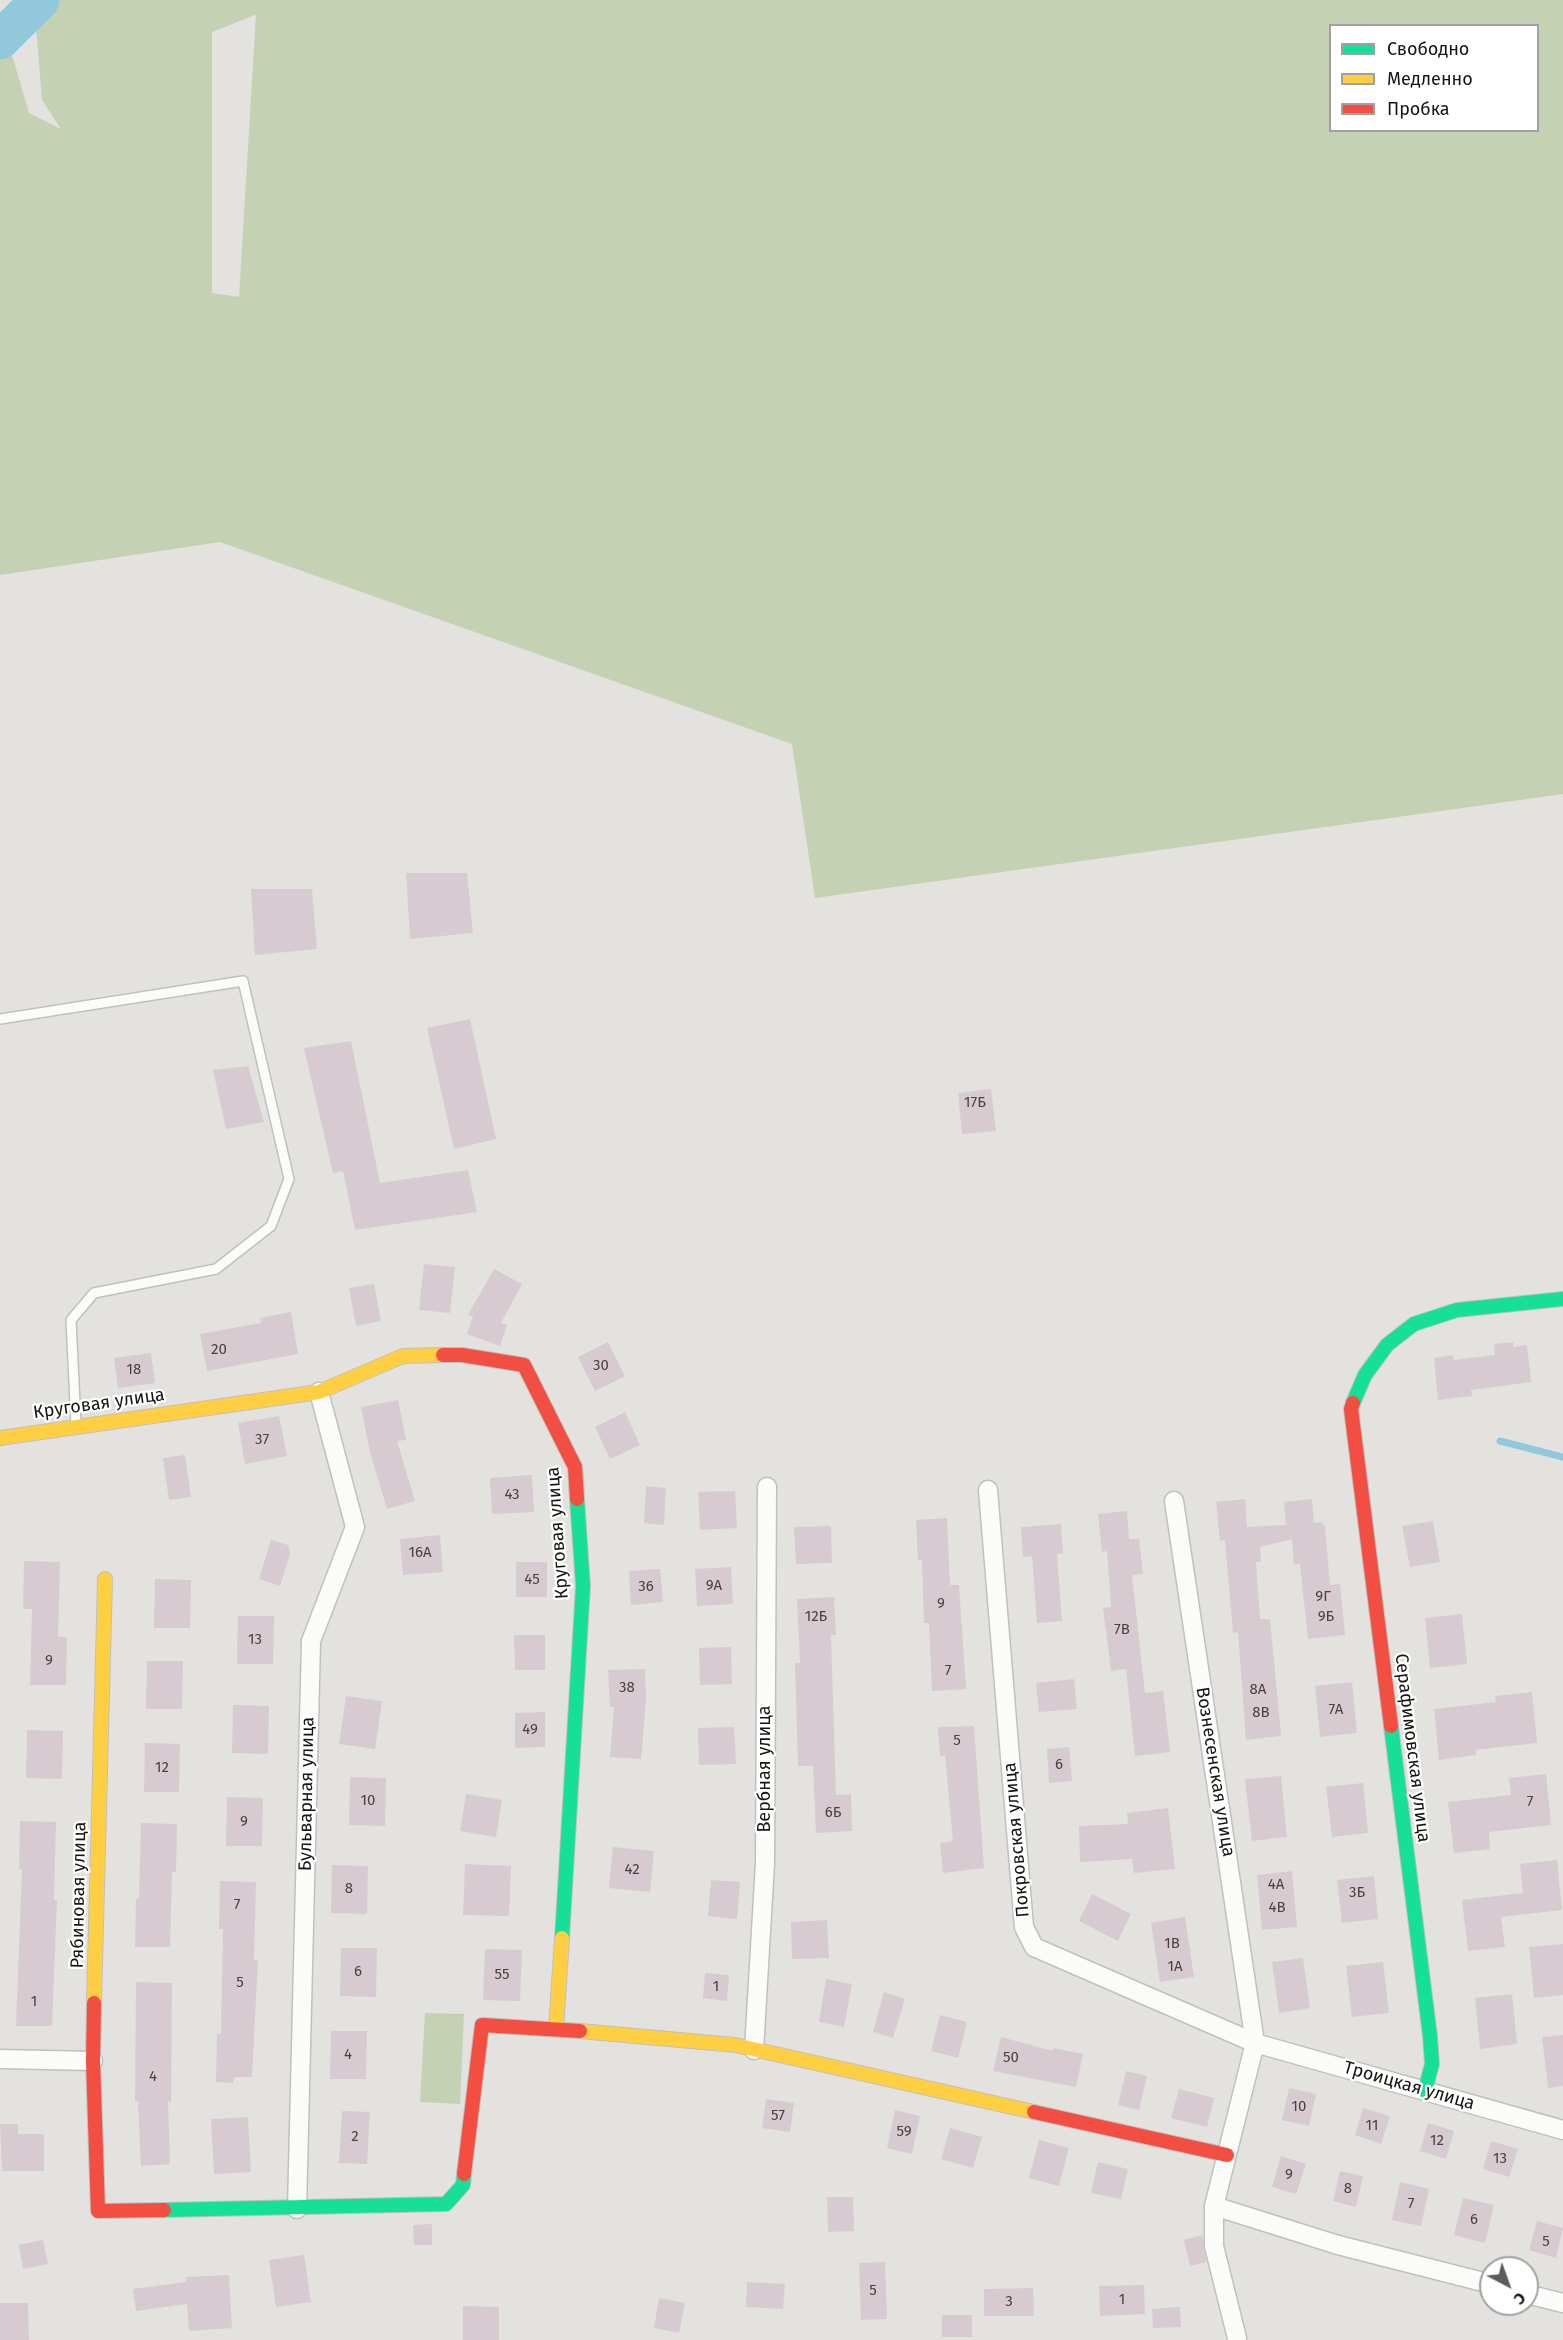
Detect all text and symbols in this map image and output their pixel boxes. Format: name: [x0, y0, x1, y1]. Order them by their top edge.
legend: [1329, 24, 1539, 132]
text: Свободно: [1387, 38, 1469, 60]
text: Медленно: [1387, 68, 1473, 90]
text: Пробка: [1387, 98, 1450, 120]
house number: 17Б: [964, 1094, 986, 1112]
house number: 20: [211, 1341, 227, 1359]
house number: 30: [593, 1357, 609, 1375]
house number: 18: [127, 1361, 141, 1379]
street label: Круговая улица: [32, 1384, 166, 1424]
house number: 37: [255, 1431, 269, 1449]
street label: Круговая улица: [543, 1466, 573, 1600]
house number: 43: [504, 1486, 520, 1504]
house number: 16А: [408, 1544, 432, 1562]
house number: 45: [524, 1571, 540, 1589]
house number: 9А: [706, 1577, 722, 1595]
house number: 36: [638, 1578, 654, 1596]
house number: 9Г: [1315, 1588, 1331, 1606]
house number: 9: [937, 1595, 945, 1613]
house number: 12Б: [805, 1608, 827, 1626]
house number: 9Б: [1318, 1608, 1334, 1626]
house number: 7В: [1114, 1621, 1130, 1639]
house number: 13: [248, 1631, 262, 1649]
house number: 9: [45, 1652, 53, 1670]
street label: Серафимовская улица: [1390, 1652, 1434, 1844]
house number: 7: [945, 1662, 951, 1680]
house number: 38: [619, 1679, 635, 1697]
house number: 8А: [1250, 1681, 1266, 1699]
street label: Вознесенская улица: [1191, 1686, 1239, 1858]
house number: 7А: [1329, 1701, 1343, 1719]
house number: 8В: [1252, 1704, 1270, 1722]
street label: Вербная улица: [754, 1705, 776, 1833]
street label: Бульварная улица: [295, 1717, 319, 1871]
house number: 49: [522, 1721, 538, 1739]
house number: 5: [953, 1732, 961, 1750]
house number: 6: [1055, 1756, 1063, 1774]
house number: 12: [155, 1759, 169, 1777]
street label: Покровская улица: [999, 1762, 1035, 1918]
house number: 10: [361, 1792, 375, 1810]
house number: 7: [1527, 1793, 1533, 1811]
house number: 6Б: [825, 1804, 841, 1822]
house number: 9: [240, 1813, 248, 1831]
street label: Рябиновая улица: [67, 1822, 91, 1968]
house number: 42: [624, 1861, 640, 1879]
house number: 4А: [1268, 1876, 1284, 1894]
house number: 8: [345, 1880, 353, 1898]
house number: 3Б: [1349, 1884, 1365, 1902]
house number: 7: [234, 1896, 240, 1914]
house number: 4В: [1268, 1899, 1286, 1917]
house number: 1В: [1164, 1935, 1180, 1953]
house number: 1А: [1167, 1958, 1183, 1976]
house number: 6: [354, 1963, 362, 1981]
house number: 55: [495, 1966, 509, 1984]
house number: 5: [236, 1974, 244, 1992]
house number: 1: [713, 1978, 719, 1996]
house number: 1: [31, 1993, 37, 2011]
house number: 4: [344, 2046, 352, 2064]
house number: 50: [1003, 2049, 1019, 2067]
street label: Троицкая улица: [1341, 2057, 1477, 2115]
house number: 4: [149, 2068, 157, 2086]
house number: 10: [1292, 2098, 1306, 2116]
house number: 57: [771, 2107, 785, 2125]
house number: 11: [1366, 2117, 1378, 2135]
house number: 59: [896, 2123, 912, 2141]
house number: 2: [351, 2128, 359, 2146]
house number: 12: [1430, 2132, 1444, 2150]
house number: 13: [1493, 2150, 1507, 2168]
house number: 9: [1285, 2166, 1293, 2184]
house number: 8: [1344, 2180, 1352, 2198]
house number: 7: [1408, 2195, 1414, 2213]
house number: 6: [1470, 2211, 1478, 2229]
house number: 5: [1542, 2233, 1550, 2251]
north arrow: [1479, 2256, 1539, 2316]
house number: 5: [869, 2282, 877, 2300]
text: С: [1510, 2288, 1530, 2309]
house number: 1: [1119, 2291, 1125, 2309]
house number: 3: [1005, 2293, 1013, 2311]

